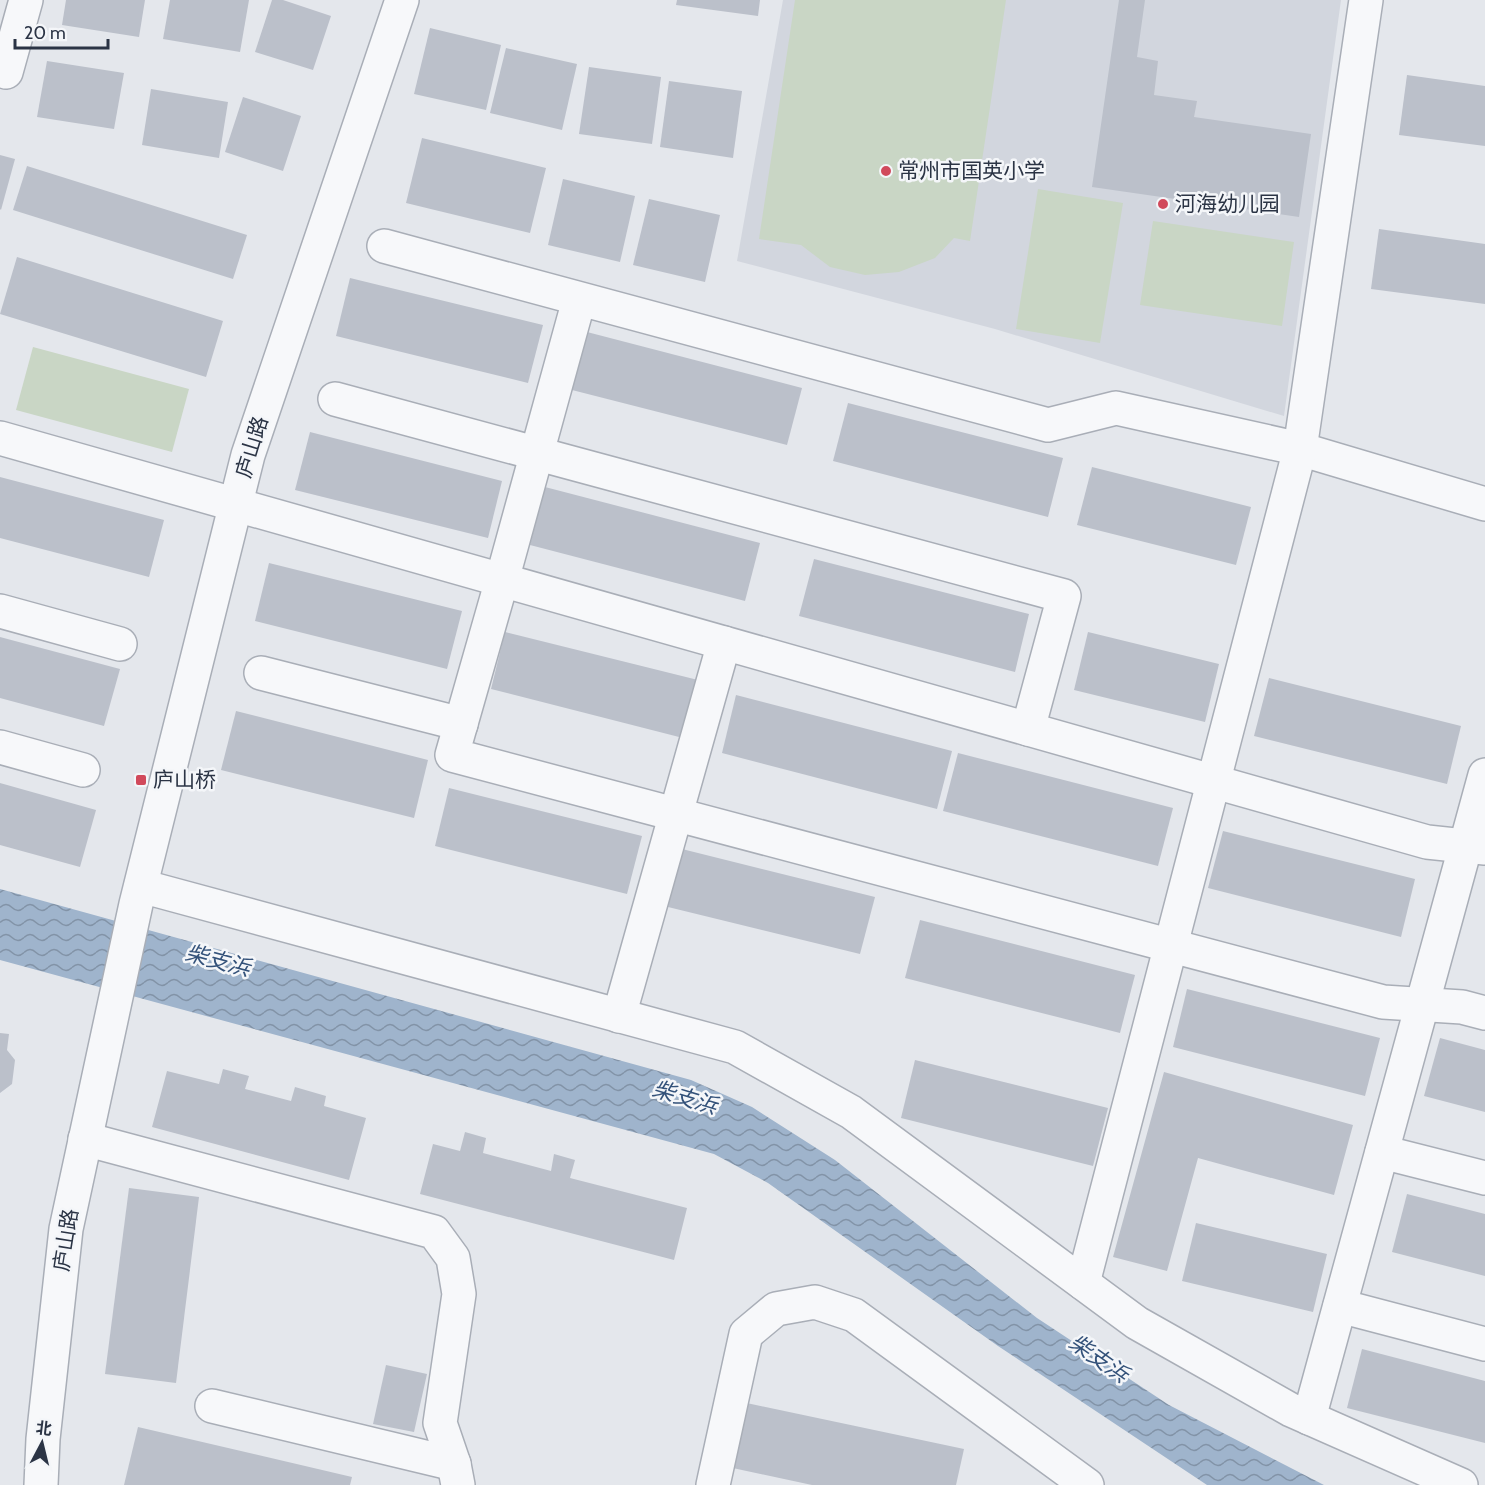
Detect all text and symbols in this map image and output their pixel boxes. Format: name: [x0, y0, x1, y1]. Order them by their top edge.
scale bar: [15, 12, 108, 50]
text: 20 m: [24, 22, 66, 44]
place label: 常州市国英小学: [898, 158, 1045, 183]
marker: 常州市国英小学: [879, 164, 893, 178]
place label: 河海幼儿园: [1175, 191, 1280, 216]
marker: 河海幼儿园: [1156, 197, 1170, 211]
street label: 庐山路: [230, 413, 273, 481]
place label: 庐山桥: [153, 767, 216, 792]
marker: 庐山桥: [134, 773, 148, 787]
water label: 柴支浜: [182, 939, 255, 983]
water label: 柴支浜: [649, 1075, 722, 1121]
street label: 庐山路: [48, 1207, 83, 1273]
water label: 柴支浜: [1064, 1328, 1135, 1390]
north arrow: [12, 1413, 72, 1473]
text: 北: [35, 1418, 53, 1439]

